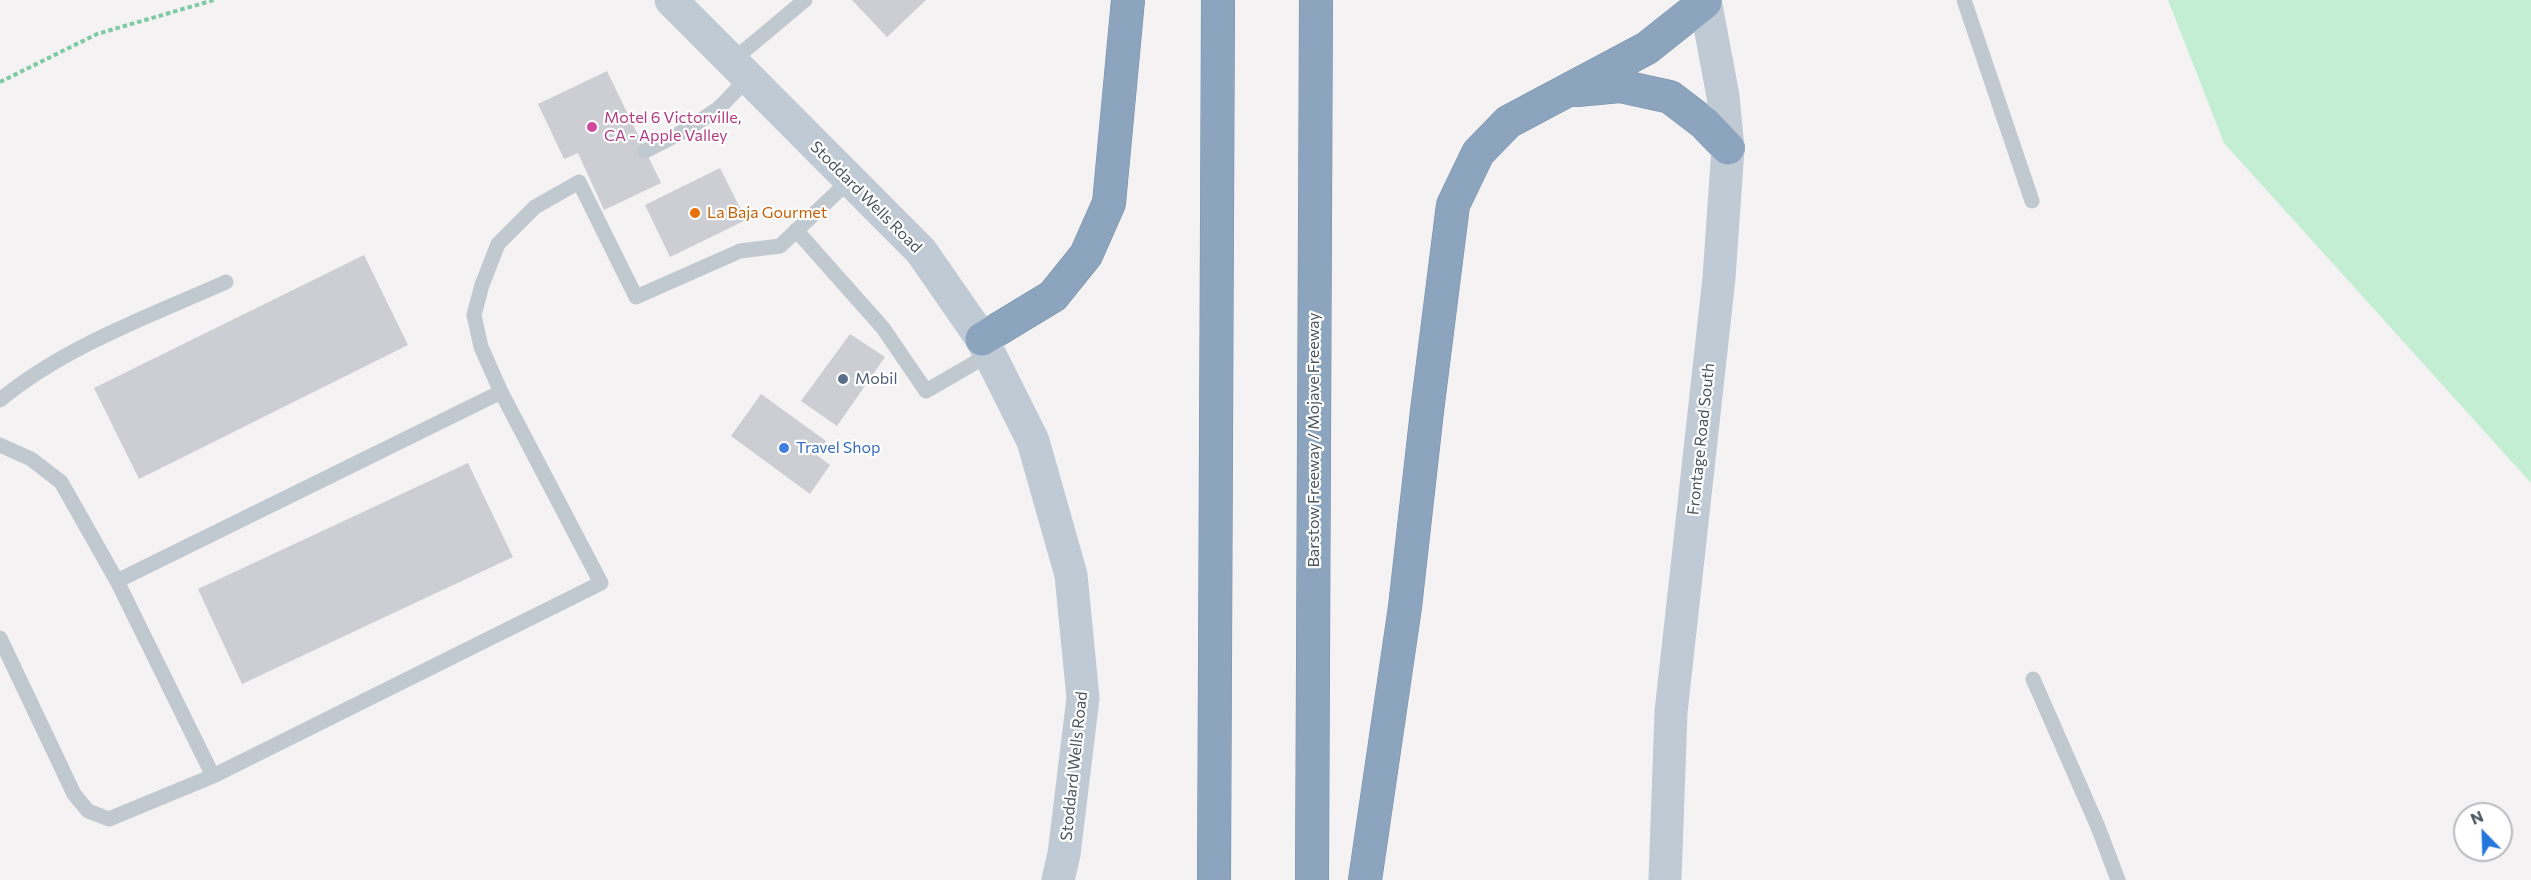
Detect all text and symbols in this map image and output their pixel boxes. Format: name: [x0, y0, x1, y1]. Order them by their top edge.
place label: Motel 6 Victorville, CA - Apple Valley: [604, 108, 741, 146]
marker: Motel 6 Victorville, CA - Apple Valley: [585, 120, 599, 134]
street label: Stoddard Wells Road: [806, 137, 926, 257]
place label: La Baja Gourmet: [707, 203, 827, 223]
marker: La Baja Gourmet: [688, 206, 702, 220]
street label: Barstow Freeway / Mojave Freeway: [1304, 312, 1324, 568]
street label: Frontage Road South: [1683, 362, 1719, 516]
place label: Mobil: [855, 369, 897, 389]
marker: Mobil: [836, 372, 850, 386]
place label: Travel Shop: [796, 438, 880, 458]
marker: Travel Shop: [777, 441, 791, 455]
street label: Stoddard Wells Road: [1057, 690, 1091, 842]
north arrow: [2453, 802, 2513, 862]
text: N: [2467, 806, 2486, 828]

